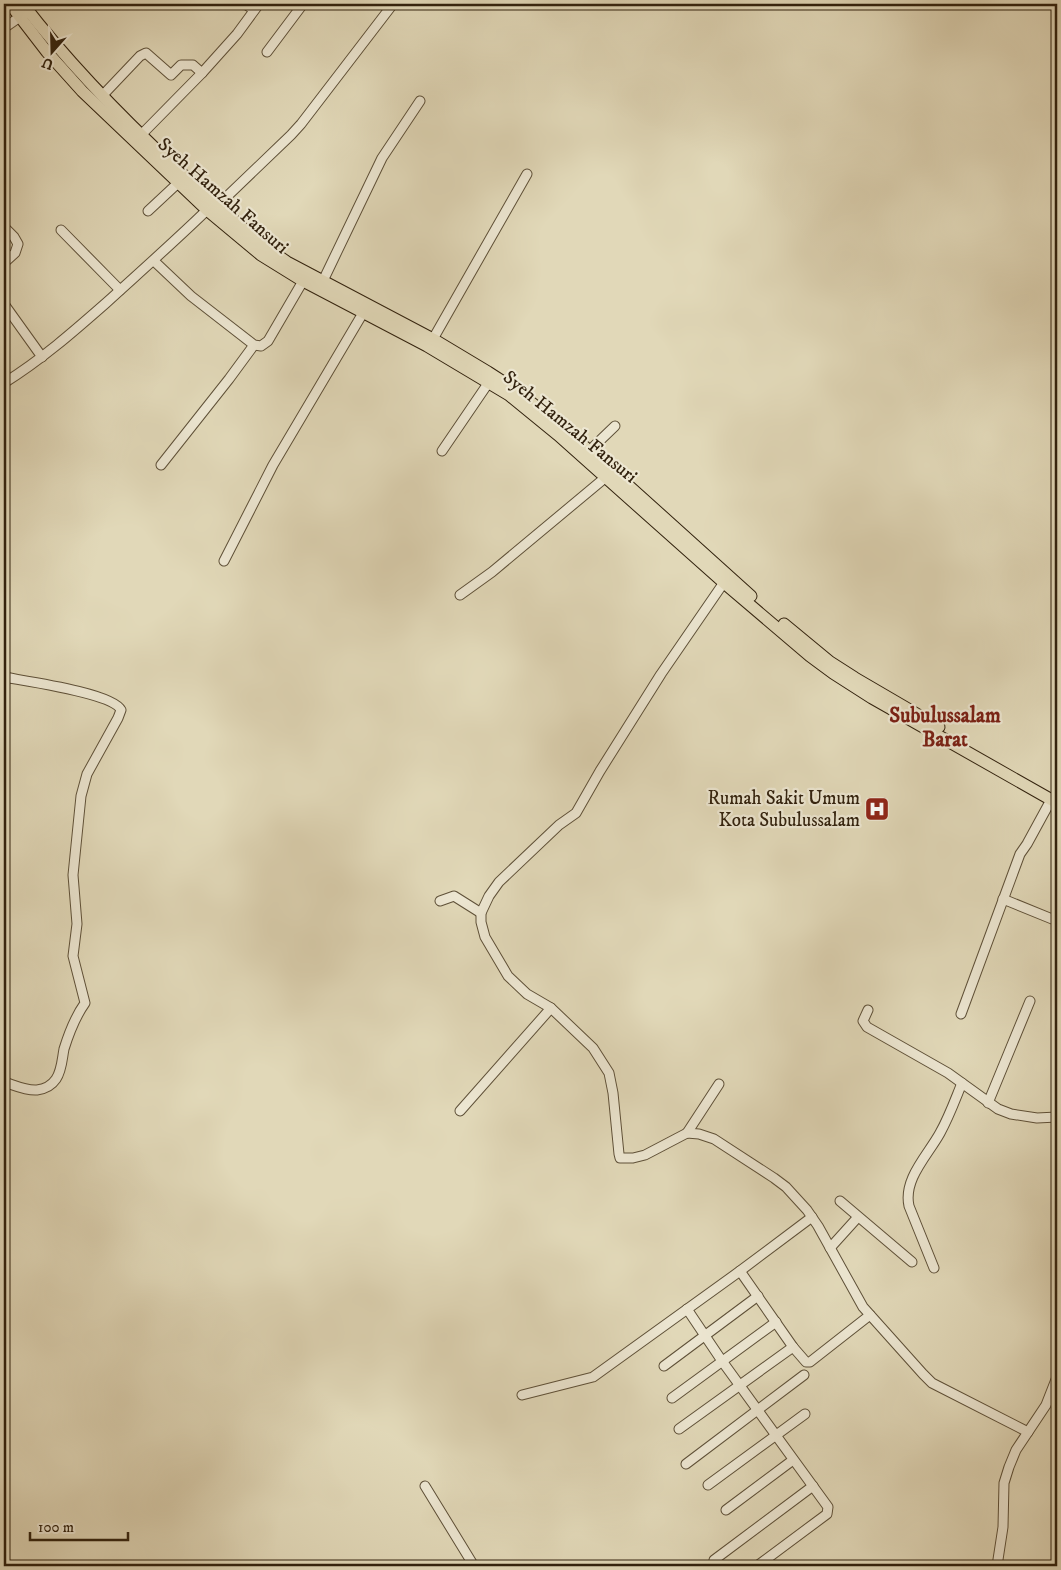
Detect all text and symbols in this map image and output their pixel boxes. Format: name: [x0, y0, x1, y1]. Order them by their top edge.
north arrow: [28, 28, 78, 78]
text: U: [40, 53, 56, 74]
street label: Syeh Hamzah Fansuri: [153, 133, 293, 259]
street label: Syeh Hamzah Fansuri: [498, 366, 642, 488]
district label: Subulussalam Barat: [889, 703, 1001, 753]
place label: Rumah Sakit Umum Kota Subulussalam: [707, 787, 860, 832]
hospital icon: Rumah Sakit Umum Kota Subulussalam: [864, 796, 890, 822]
scale bar: [30, 1510, 128, 1542]
text: 100 m: [38, 1518, 74, 1537]

